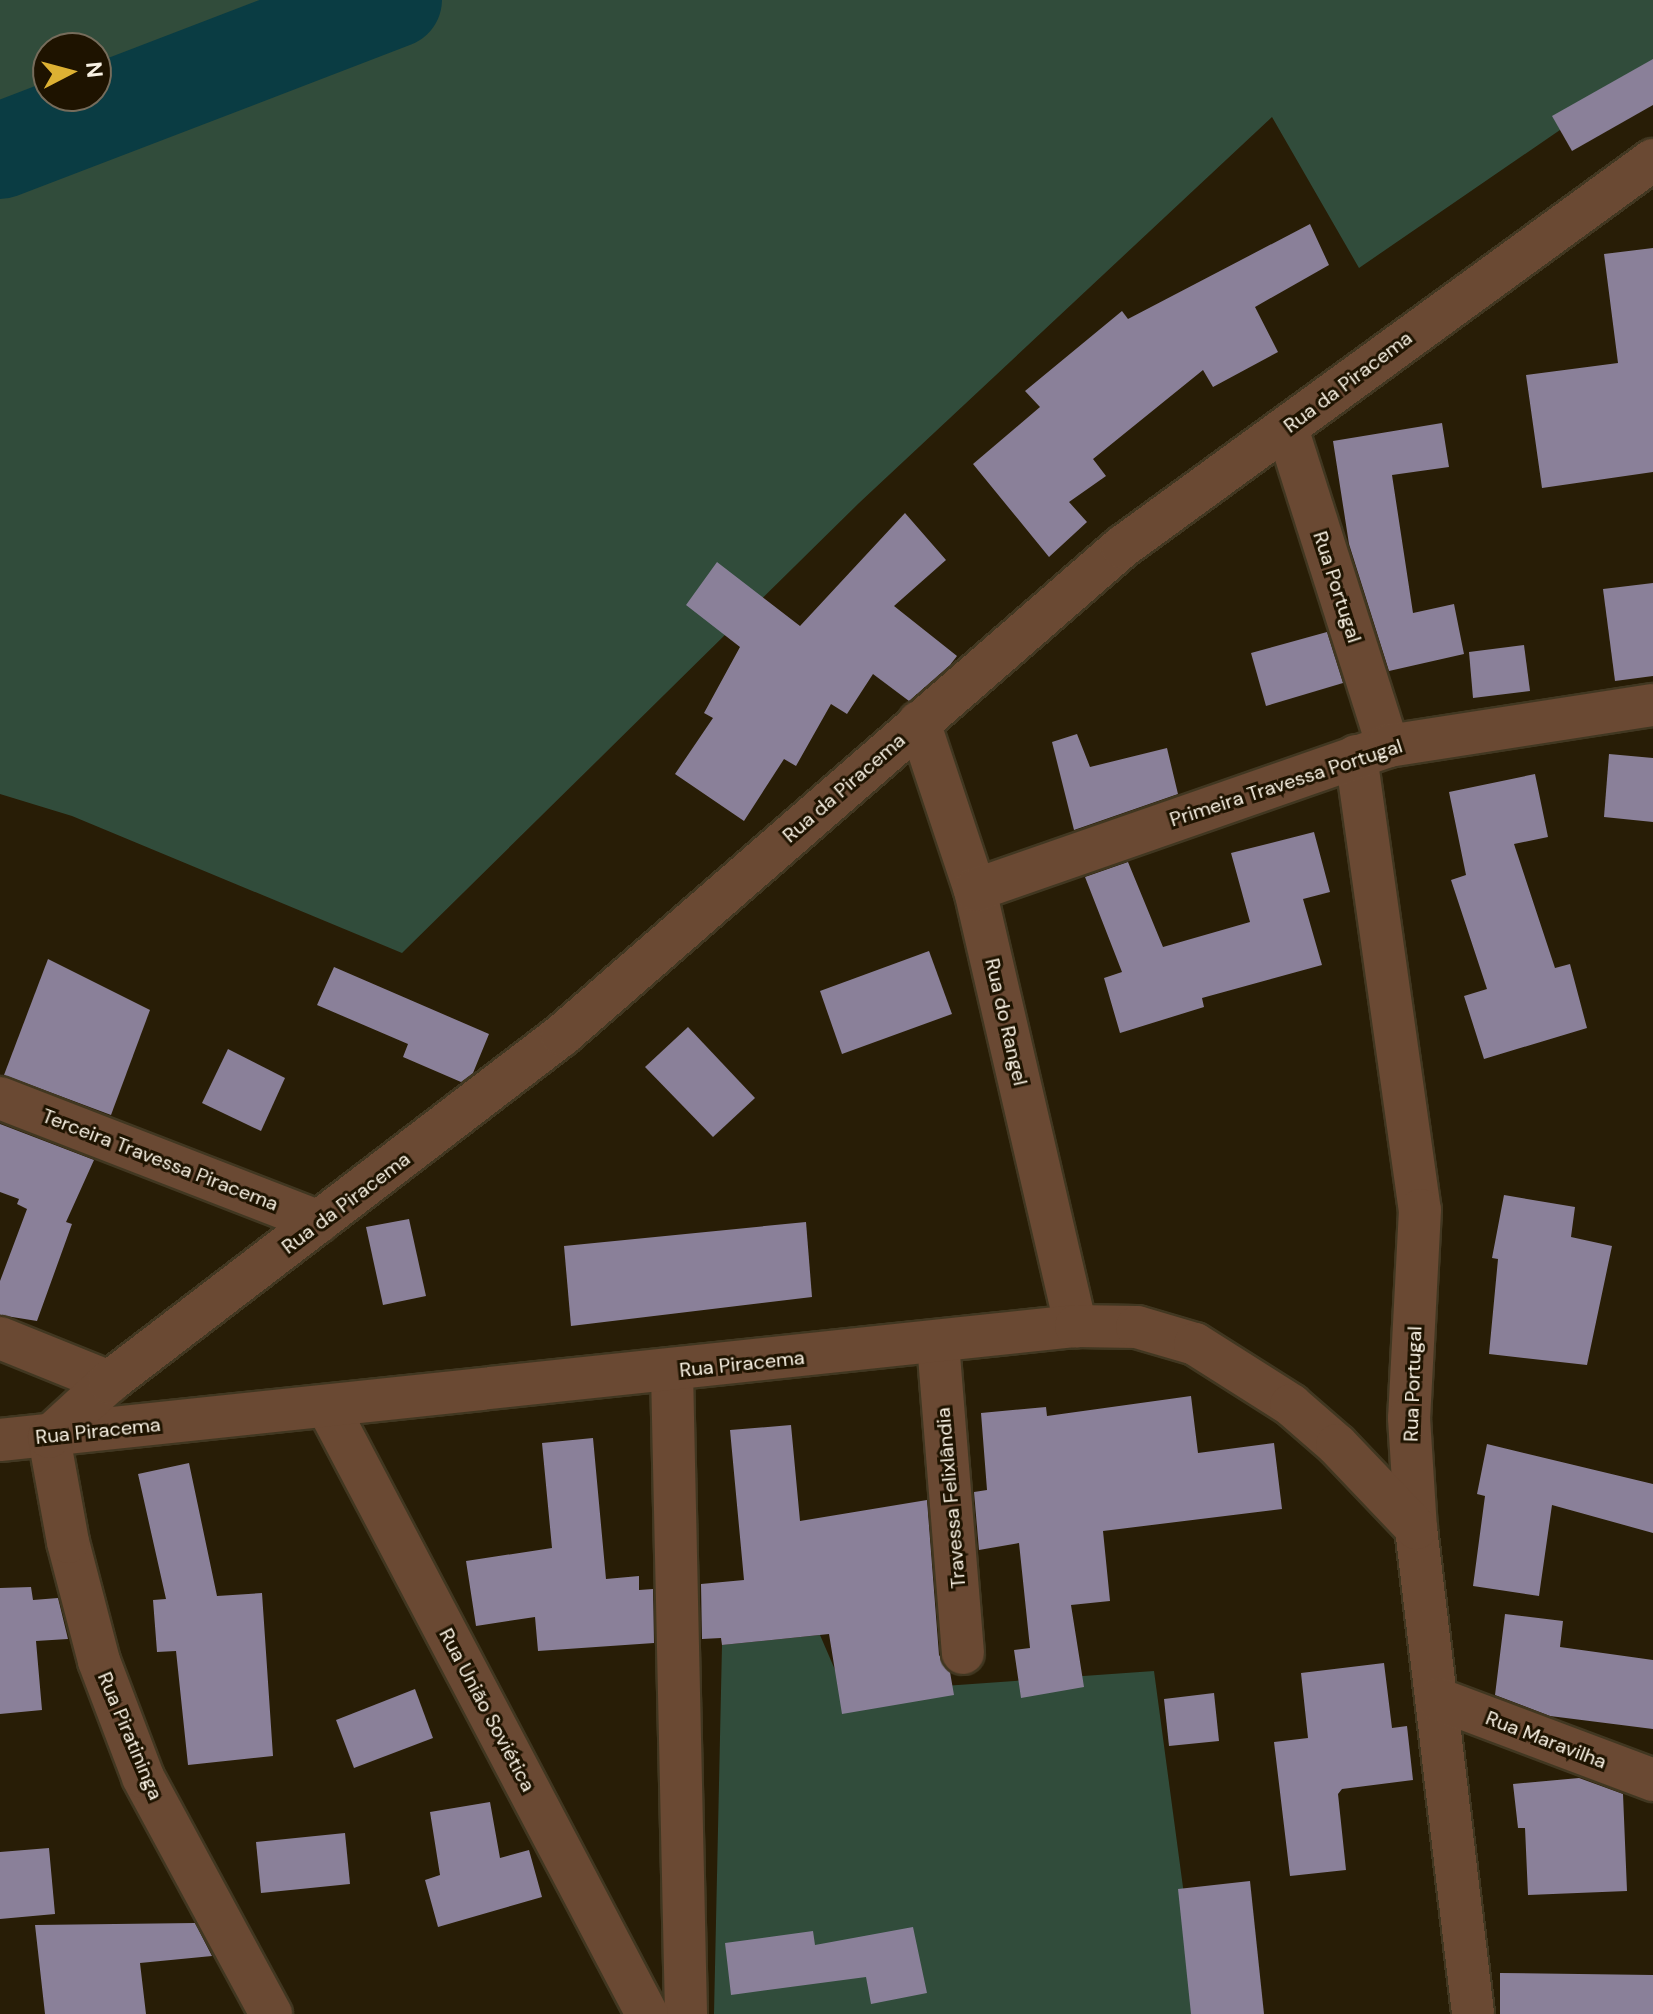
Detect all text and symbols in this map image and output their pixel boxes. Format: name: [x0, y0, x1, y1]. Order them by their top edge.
north arrow: [32, 32, 112, 112]
text: N: [79, 60, 110, 79]
street label: Rua da Piracema: [1279, 326, 1417, 438]
street label: Rua Portugal: [1308, 528, 1366, 646]
street label: Rua da Piracema: [778, 728, 910, 848]
street label: Primeira Travessa Portugal: [1167, 734, 1405, 832]
street label: Rua do Rangel: [980, 956, 1032, 1088]
street label: Terceira Travessa Piracema: [39, 1104, 281, 1216]
street label: Rua da Piracema: [277, 1147, 415, 1259]
street label: Rua Portugal: [1399, 1326, 1427, 1442]
street label: Rua Piracema: [678, 1345, 806, 1383]
street label: Travessa Felixlândia: [931, 1407, 971, 1589]
street label: Rua Piracema: [34, 1412, 162, 1450]
street label: Rua União Soviética: [434, 1624, 540, 1796]
street label: Rua Piratininga: [92, 1669, 168, 1803]
street label: Rua Maravilha: [1482, 1706, 1610, 1774]

